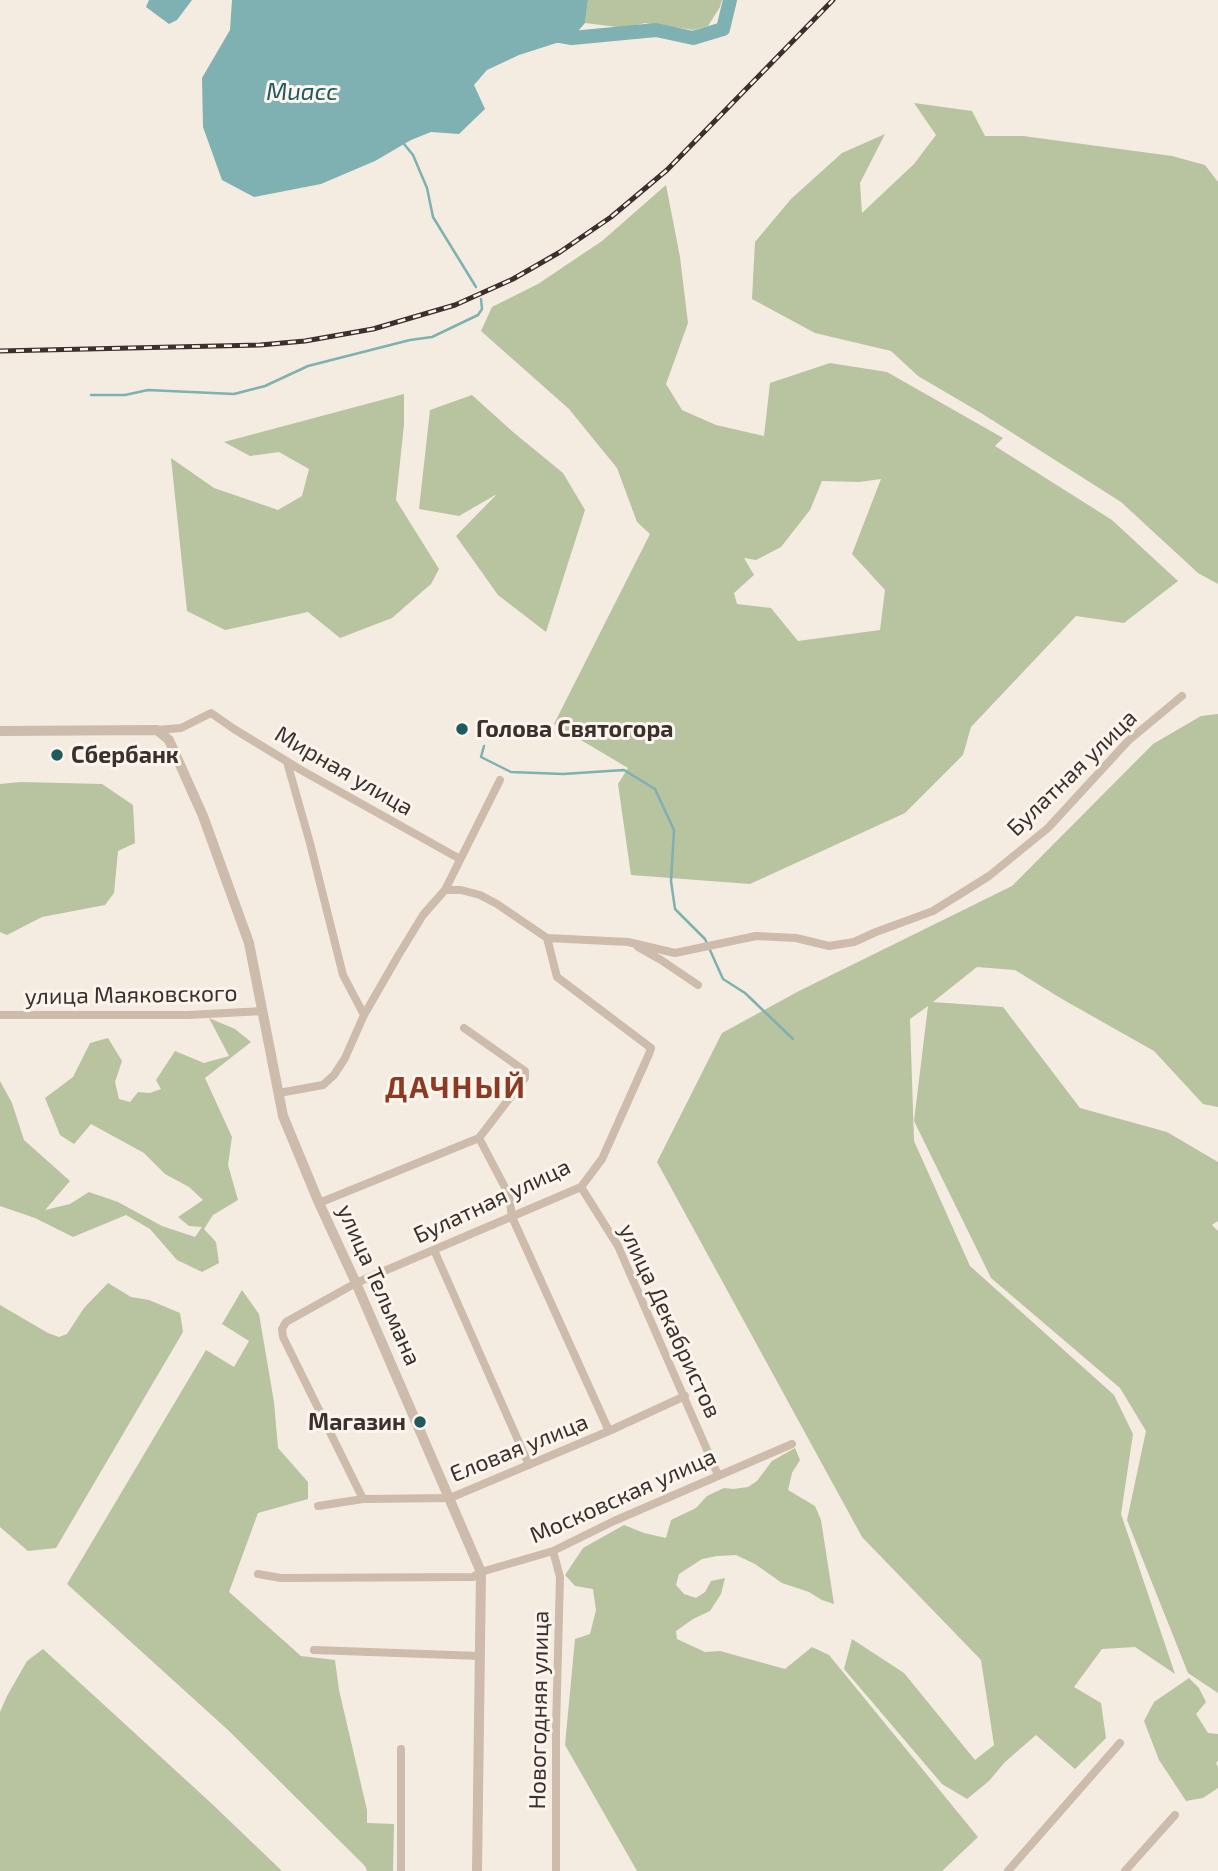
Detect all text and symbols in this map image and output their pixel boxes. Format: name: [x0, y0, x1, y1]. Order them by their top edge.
water label: Миасс: [266, 78, 338, 106]
street label: Булатная улица: [1001, 704, 1143, 842]
place label: Голова Святогора: [476, 715, 674, 743]
street label: Мирная улица: [270, 720, 418, 822]
marker: Голова Святогора: [454, 721, 470, 737]
place label: Сбербанк: [71, 741, 179, 769]
marker: Сбербанк: [49, 747, 65, 763]
street label: улица Маяковского: [24, 979, 238, 1011]
district label: ДАЧНЫЙ: [386, 1070, 526, 1106]
street label: Булатная улица: [409, 1153, 575, 1249]
street label: улица Тельмана: [331, 1200, 427, 1370]
street label: улица Декабристов: [613, 1219, 727, 1423]
place label: Магазин: [308, 1408, 406, 1436]
street label: Еловая улица: [446, 1408, 592, 1488]
marker: Магазин: [412, 1414, 428, 1430]
street label: Московская улица: [526, 1443, 720, 1549]
street label: Новогодняя улица: [523, 1610, 555, 1810]

